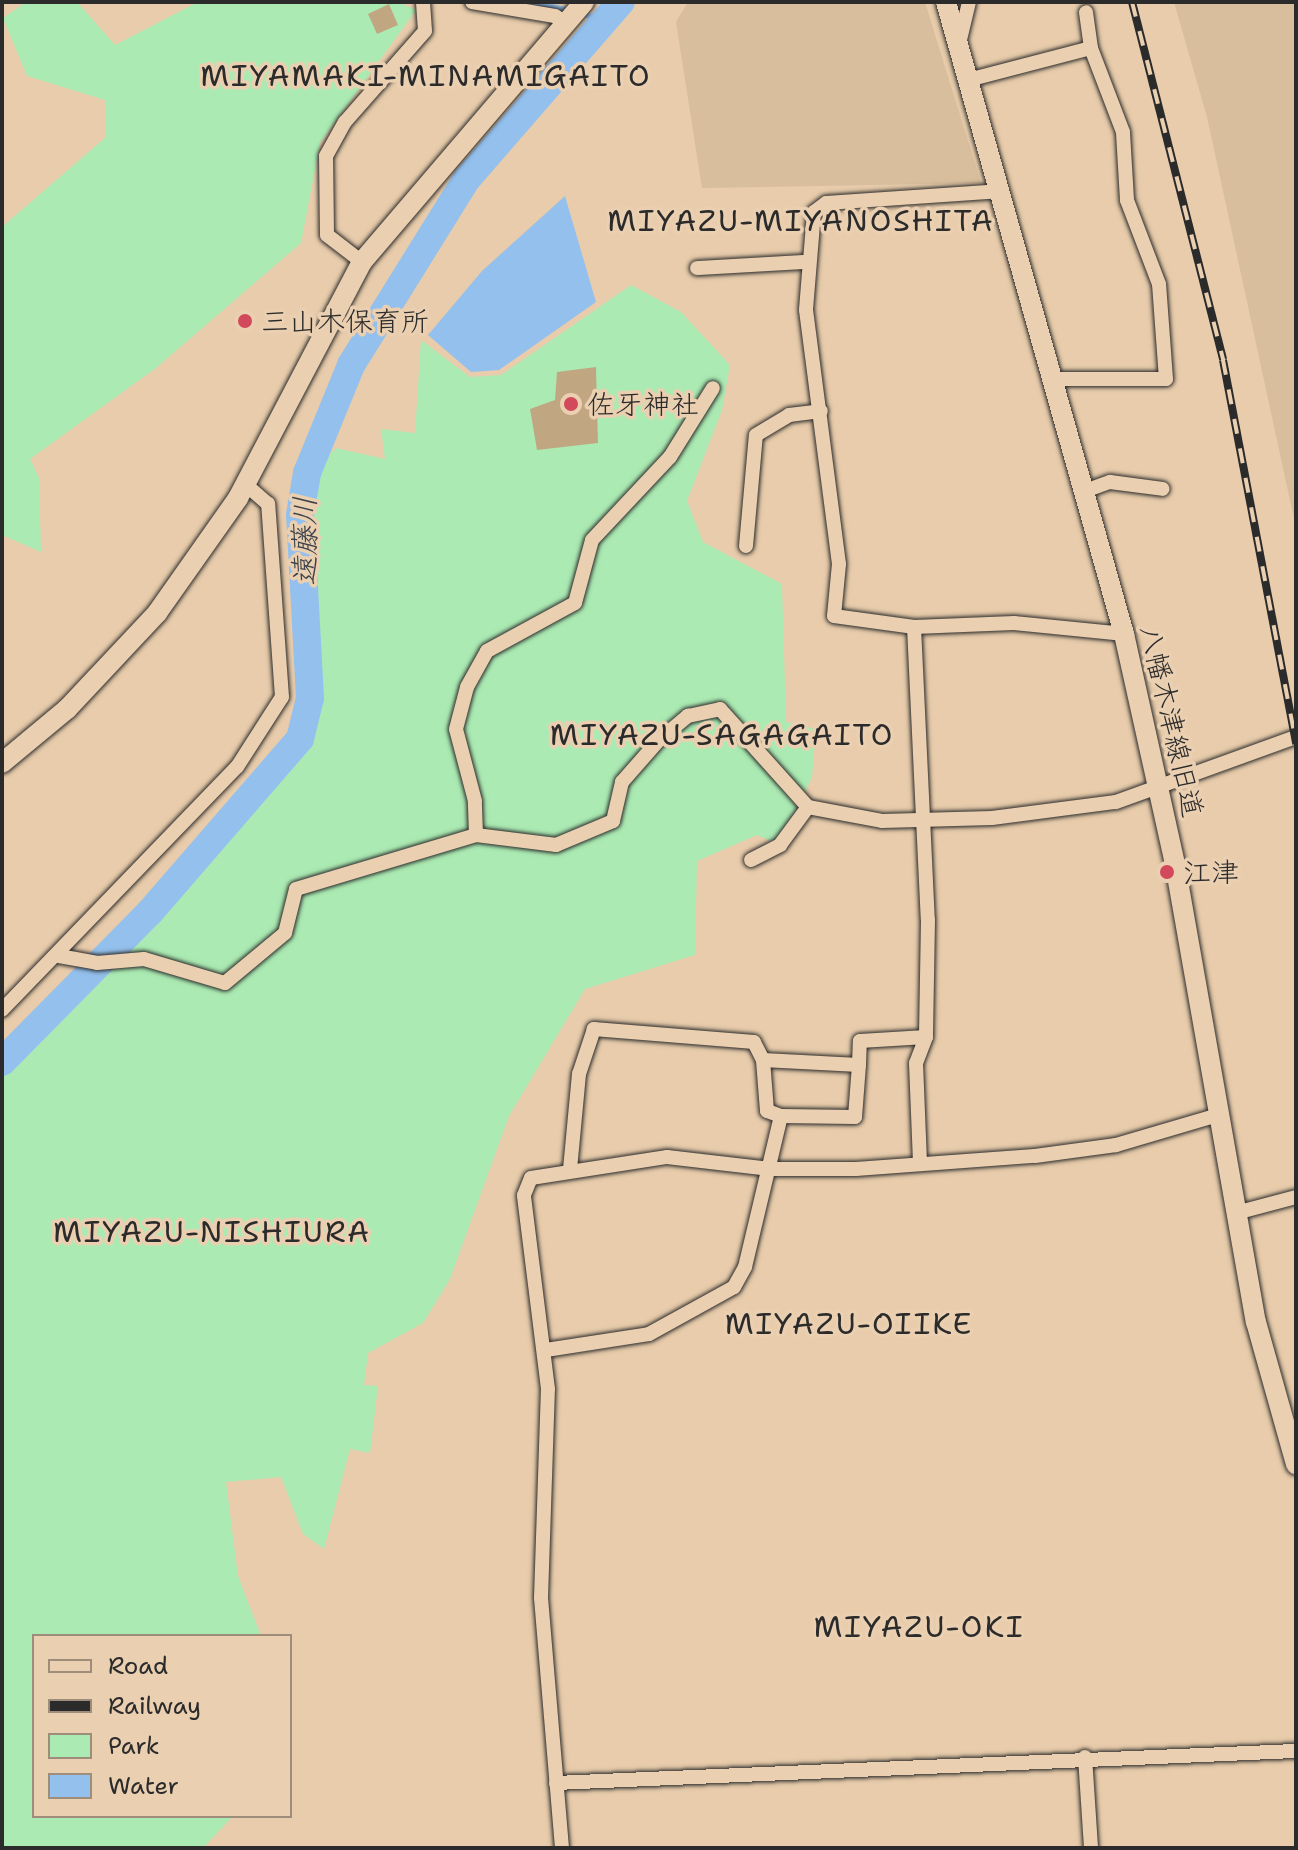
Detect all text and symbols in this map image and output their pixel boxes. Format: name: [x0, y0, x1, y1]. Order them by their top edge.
district label: MIYAMAKI-MINAMIGAITO: [200, 58, 652, 94]
district label: MIYAZU-MIYANOSHITA: [607, 203, 995, 239]
place label: 三山木保育所: [261, 304, 429, 338]
marker: 三山木保育所: [236, 312, 254, 330]
place label: 佐牙神社: [587, 387, 699, 421]
marker: 佐牙神社: [562, 395, 580, 413]
water label: 遠藤川: [287, 496, 323, 586]
street label: 八幡木津線旧道: [1134, 622, 1210, 820]
district label: MIYAZU-SAGAGAITO: [550, 717, 894, 753]
place label: 江津: [1183, 855, 1239, 889]
marker: 江津: [1158, 863, 1176, 881]
district label: MIYAZU-NISHIURA: [53, 1214, 371, 1250]
district label: MIYAZU-OIIKE: [725, 1306, 973, 1342]
district label: MIYAZU-OKI: [813, 1609, 1025, 1645]
legend: [32, 1634, 292, 1818]
text: Road: [108, 1650, 168, 1682]
text: Railway: [108, 1690, 201, 1722]
text: Park: [108, 1730, 160, 1762]
text: Water: [108, 1770, 179, 1802]

